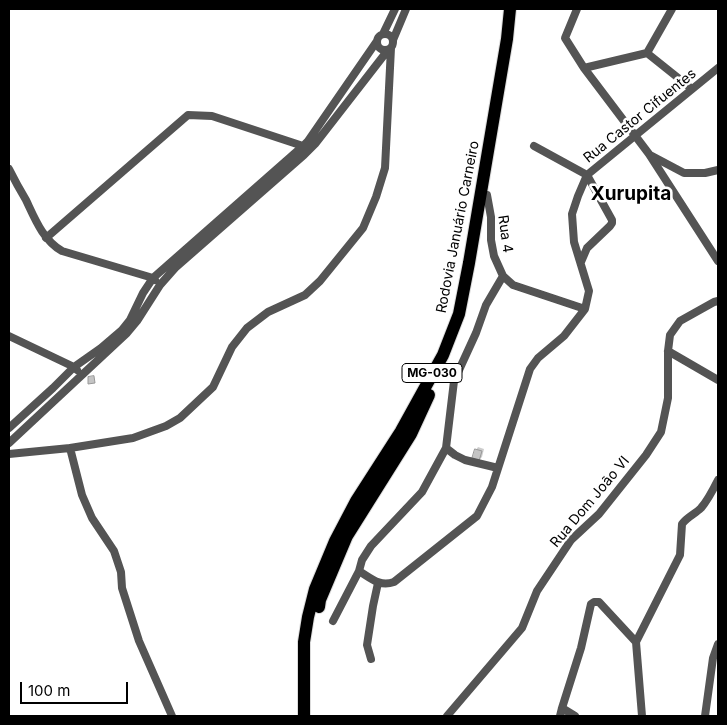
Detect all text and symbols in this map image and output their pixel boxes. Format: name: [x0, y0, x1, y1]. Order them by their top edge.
street label: Rua Castor Cifuentes: [580, 65, 700, 167]
street label: Rodovia Januário Carneiro: [433, 139, 483, 315]
district label: Xurupita: [591, 183, 671, 205]
street label: Rua 4: [494, 214, 516, 254]
road number: MG-030: [402, 363, 462, 382]
street label: Rua Dom João VI: [547, 453, 633, 551]
scale bar: [22, 672, 130, 704]
text: 100 m: [28, 681, 70, 700]

